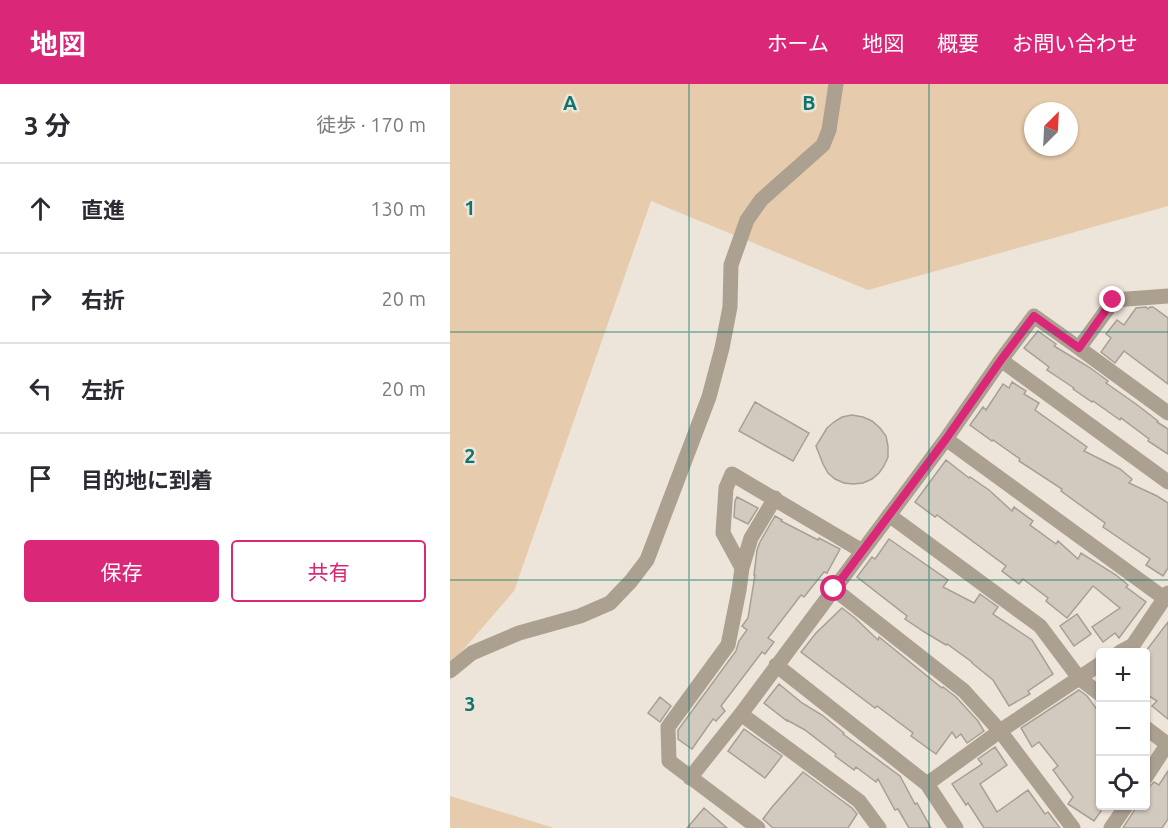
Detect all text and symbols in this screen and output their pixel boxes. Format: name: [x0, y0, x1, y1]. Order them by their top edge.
text: 地図: [30, 28, 86, 59]
text: ホーム: [767, 31, 829, 55]
text: 地図: [862, 31, 904, 55]
text: 概要: [937, 31, 979, 55]
text: お問い合わせ: [1012, 31, 1138, 55]
text: A: [563, 91, 577, 114]
text: B: [802, 91, 816, 114]
north arrow: [1024, 102, 1078, 156]
text: 3 分: [24, 111, 71, 140]
text: 徒歩 · 170 m: [316, 113, 426, 136]
icon: ahead: [24, 192, 57, 225]
text: 1: [464, 196, 476, 219]
text: 直進: [81, 197, 125, 222]
text: 130 m: [370, 197, 426, 220]
icon: right: [24, 282, 57, 315]
route end: [1099, 286, 1125, 312]
text: 右折: [81, 287, 125, 312]
text: 20 m: [382, 287, 426, 310]
icon: left: [24, 372, 57, 405]
text: 左折: [81, 377, 125, 402]
text: 20 m: [382, 377, 426, 400]
text: 2: [464, 444, 476, 467]
icon: arrive: [24, 462, 57, 495]
text: 目的地に到着: [81, 467, 213, 492]
button: 保存: [24, 540, 219, 602]
button: 共有: [231, 540, 426, 602]
route start: [820, 575, 846, 601]
map controls: [1096, 648, 1150, 810]
button: +: [1096, 648, 1150, 702]
text: 3: [464, 692, 476, 715]
button: −: [1096, 702, 1150, 756]
button: locate: [1096, 756, 1150, 810]

